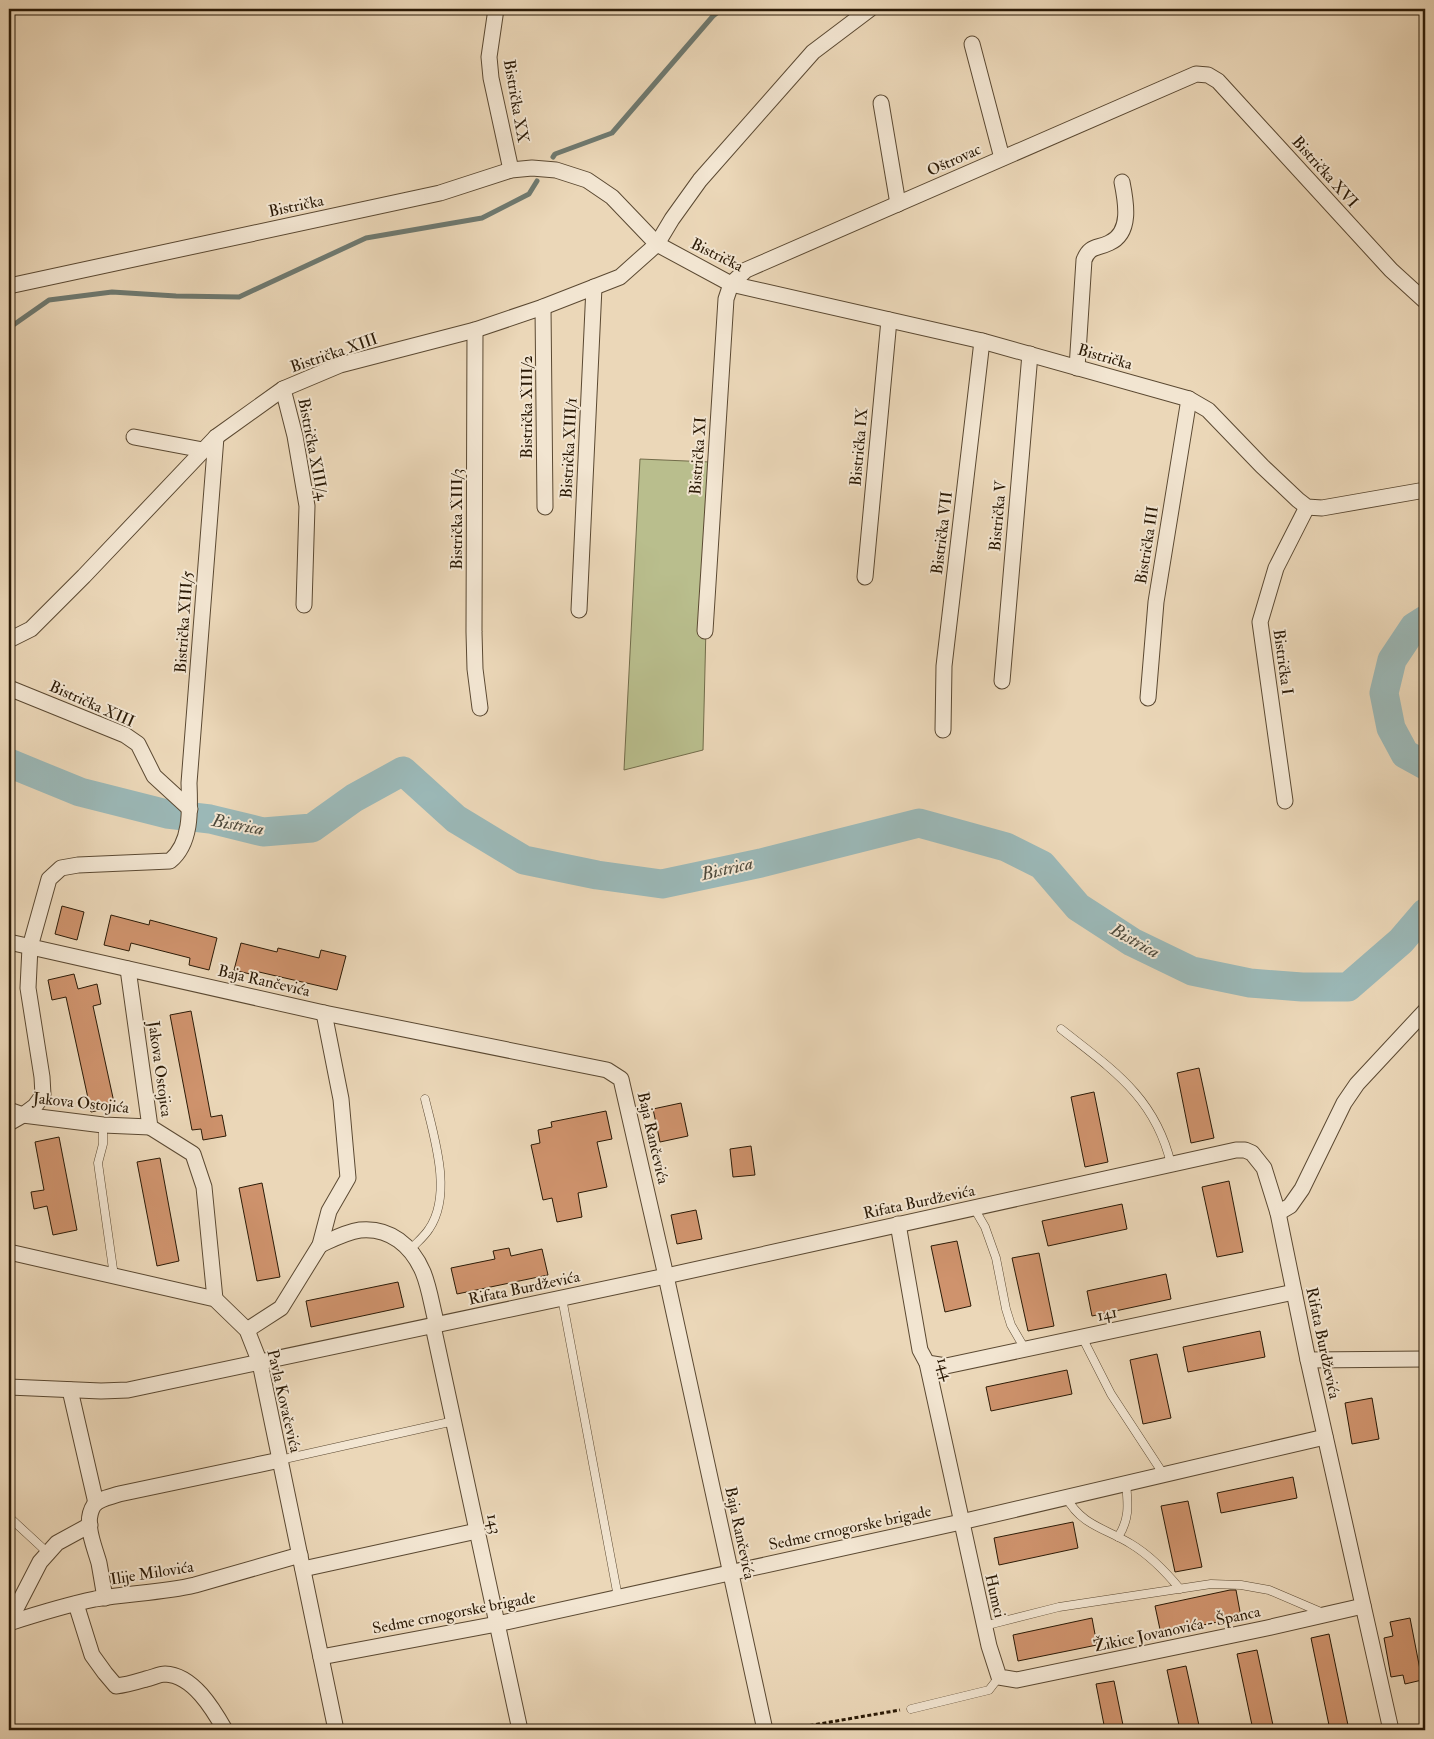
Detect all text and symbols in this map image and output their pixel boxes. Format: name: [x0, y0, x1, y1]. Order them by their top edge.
street label: Bistrička XX: [499, 58, 533, 145]
street label: Bistrička XVI: [1288, 132, 1362, 212]
street label: Oštrovac: [924, 139, 985, 181]
street label: Bistrička: [267, 190, 326, 222]
street label: Bistrička: [687, 234, 747, 276]
street label: Bistrička XIII: [288, 329, 380, 377]
street label: Bistrička: [1075, 340, 1135, 374]
street label: Bistrička XIII/2: [517, 355, 537, 459]
street label: Bistrička XIII/4: [293, 396, 333, 503]
street label: Bistrička XIII/1: [556, 397, 582, 499]
street label: Bistrička IX: [846, 407, 872, 487]
street label: Bistrička XI: [685, 416, 711, 496]
street label: Bistrička XIII/3: [447, 468, 467, 570]
street label: Bistrička V: [985, 479, 1011, 552]
street label: Bistrička VII: [927, 490, 957, 576]
street label: Bistrička III: [1131, 505, 1163, 585]
street label: Bistrička XIII/5: [170, 570, 198, 674]
street label: Bistrička I: [1269, 628, 1297, 696]
street label: Bistrička XIII: [46, 676, 138, 732]
water label: Bistrica: [209, 809, 266, 841]
water label: Bistrica: [698, 852, 755, 886]
water label: Bistrica: [1106, 918, 1163, 964]
street label: Baja Rančevića: [216, 961, 313, 1001]
street label: Jakova Ostojica: [142, 1019, 177, 1119]
street label: Jakova Ostojića: [31, 1088, 131, 1119]
street label: Baja Rančevića: [633, 1090, 673, 1187]
street label: Rifata Burdževića: [861, 1180, 977, 1224]
street label: Rifata Burdževića: [466, 1266, 582, 1310]
street label: Rifata Burdževića: [1301, 1285, 1345, 1401]
street label: 141: [1095, 1302, 1119, 1326]
street label: Pavla Kovačevića: [262, 1347, 306, 1455]
street label: 144: [932, 1355, 958, 1384]
street label: Baja Rančevića: [720, 1485, 760, 1582]
street label: Sedme crnogorske brigade: [767, 1501, 933, 1555]
street label: 143: [482, 1512, 506, 1536]
street label: Ilije Milovića: [109, 1556, 195, 1589]
street label: Humci: [980, 1572, 1010, 1620]
street label: Sedme crnogorske brigade: [371, 1587, 538, 1639]
street label: Žikice Jovanovića - Španca: [1092, 1600, 1263, 1657]

